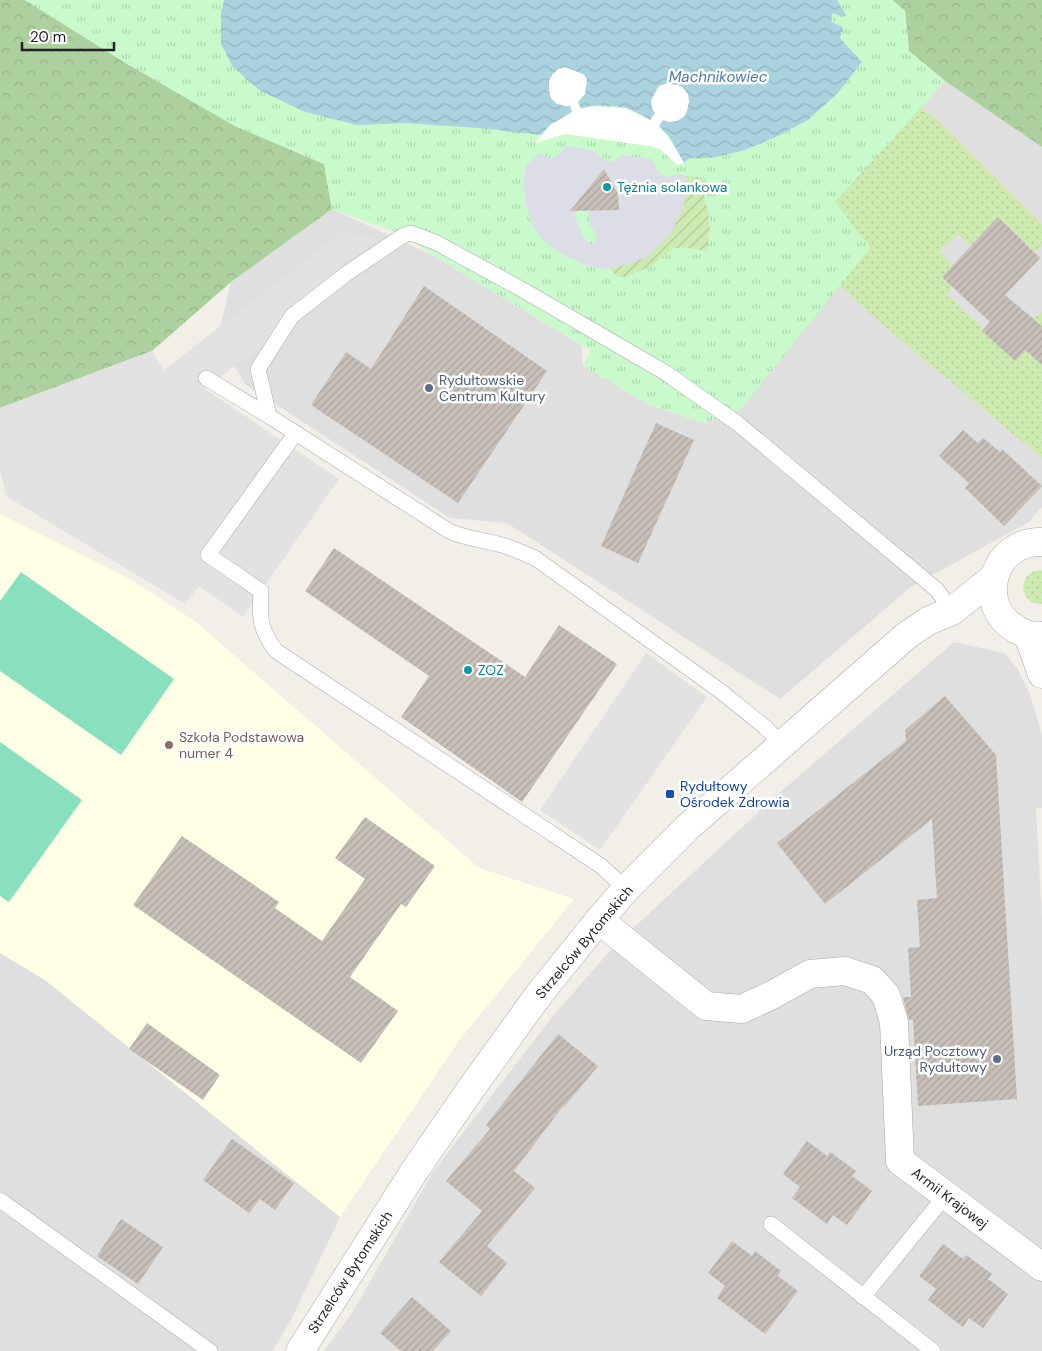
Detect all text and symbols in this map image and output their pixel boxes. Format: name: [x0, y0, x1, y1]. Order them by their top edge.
scale bar: [22, 20, 115, 52]
text: 20 m: [30, 27, 66, 47]
water label: Machnikowiec: [669, 67, 768, 87]
place label: Tężnia solankowa: [617, 178, 727, 196]
marker: Tężnia solankowa: [601, 181, 613, 193]
place label: Rydułtowskie Centrum Kultury: [439, 371, 546, 405]
marker: Rydułtowskie Centrum Kultury: [423, 382, 435, 394]
place label: ZOZ: [478, 661, 504, 679]
marker: ZOZ: [462, 664, 474, 676]
place label: Szkoła Podstawowa numer 4: [179, 728, 304, 762]
marker: Szkoła Podstawowa numer 4: [163, 739, 175, 751]
place label: Rydułtowy Ośrodek Zdrowia: [680, 777, 790, 811]
marker: Rydułtowy Ośrodek Zdrowia: [664, 788, 676, 800]
street label: Strzelców Bytomskich: [531, 882, 637, 1002]
place label: Urząd Pocztowy Rydułtowy: [884, 1042, 987, 1076]
marker: Urząd Pocztowy Rydułtowy: [991, 1053, 1003, 1065]
street label: Armii Krajowej: [908, 1163, 992, 1233]
street label: Strzelców Bytomskich: [304, 1207, 396, 1337]

